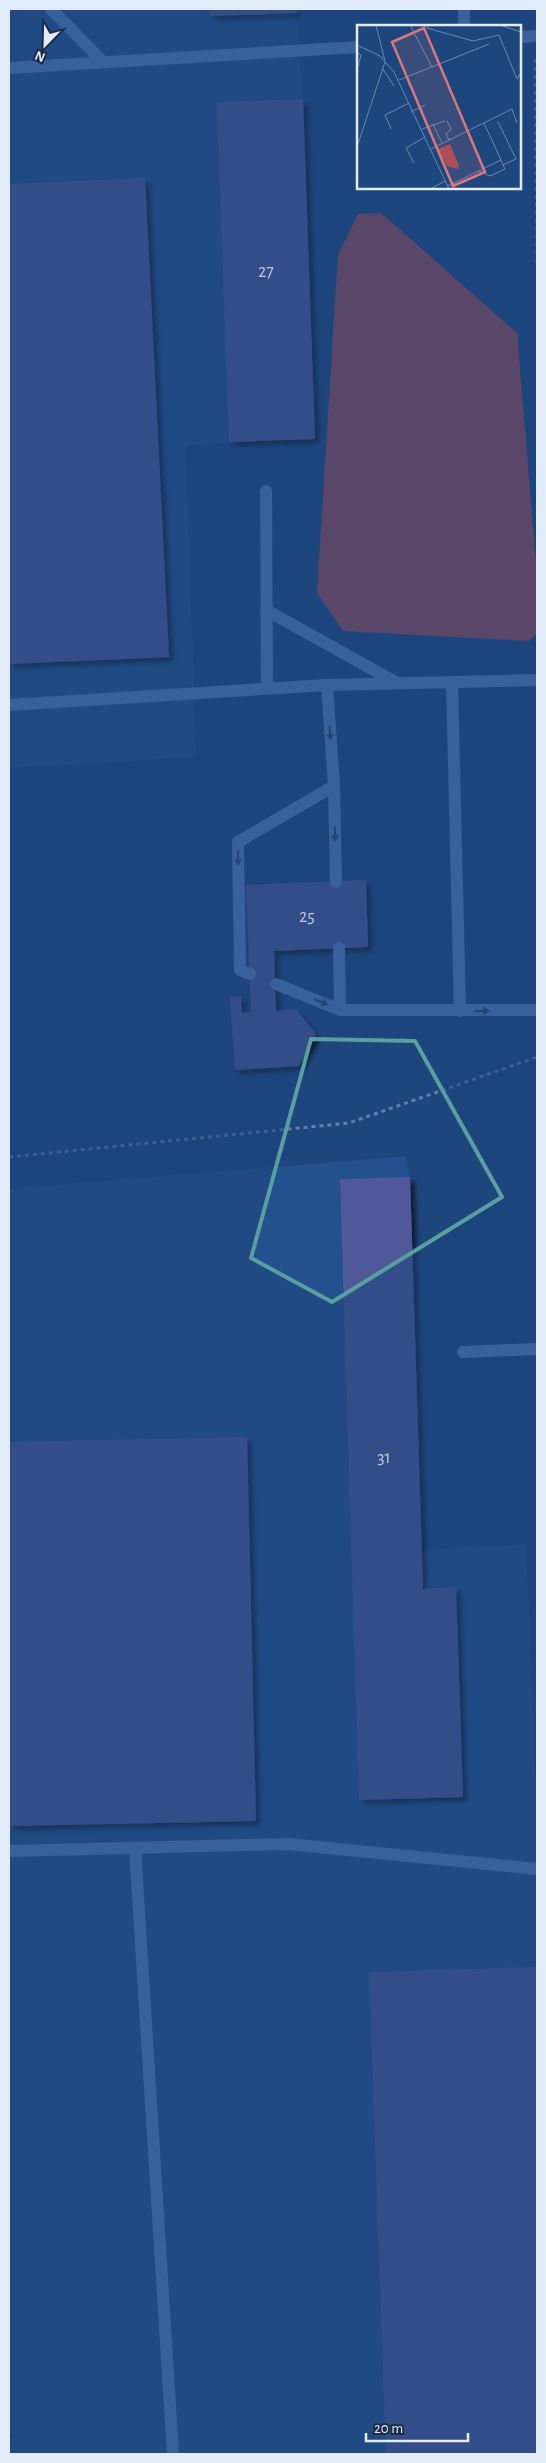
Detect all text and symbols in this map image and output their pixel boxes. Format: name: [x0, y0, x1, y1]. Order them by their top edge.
north arrow: [20, 20, 70, 70]
inset map: [357, 25, 521, 189]
text: N: [33, 48, 48, 64]
house number: 27: [258, 263, 274, 281]
one-way arrow: [327, 726, 335, 742]
one-way arrow: [331, 826, 339, 842]
one-way arrow: [234, 850, 242, 866]
house number: 25: [299, 908, 315, 926]
one-way arrow: [314, 998, 329, 1006]
one-way arrow: [474, 1007, 490, 1015]
house number: 31: [377, 1449, 391, 1467]
scale bar: [366, 2410, 468, 2442]
text: 20 m: [374, 2421, 403, 2436]

